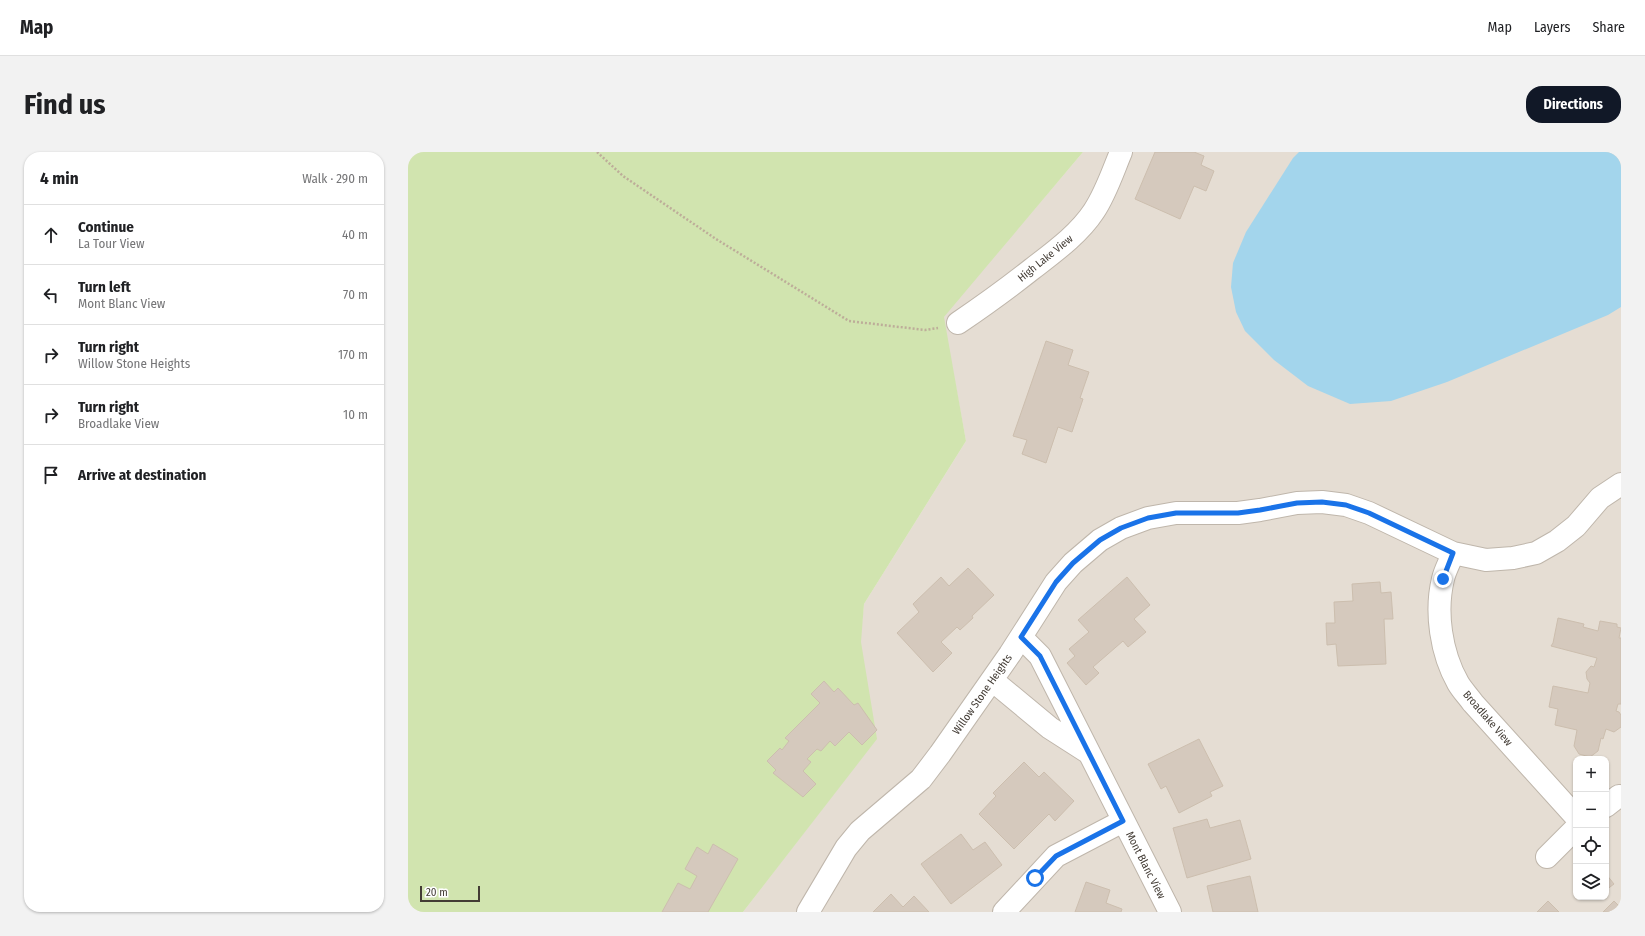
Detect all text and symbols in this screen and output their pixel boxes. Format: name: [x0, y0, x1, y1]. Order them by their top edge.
text: Map: [20, 16, 53, 39]
text: Map: [1488, 19, 1512, 36]
text: Layers: [1534, 19, 1570, 36]
text: Share: [1592, 19, 1625, 36]
button: Directions: [1526, 86, 1621, 123]
text: Find us: [24, 88, 106, 121]
text: 4 min: [40, 168, 79, 189]
text: Walk · 290 m: [302, 171, 368, 186]
text: Continue: [78, 218, 134, 236]
icon: ahead: [40, 224, 62, 246]
text: 40 m: [342, 227, 368, 242]
street label: High Lake View: [1015, 232, 1076, 285]
text: La Tour View: [78, 236, 144, 251]
text: Turn left: [78, 278, 131, 296]
icon: left: [40, 284, 62, 306]
text: 70 m: [343, 287, 368, 302]
text: Mont Blanc View: [78, 296, 165, 311]
text: Turn right: [78, 338, 139, 356]
icon: right: [40, 344, 62, 366]
text: 170 m: [338, 347, 368, 362]
text: Willow Stone Heights: [78, 356, 190, 371]
text: Turn right: [78, 398, 139, 416]
icon: right: [40, 404, 62, 426]
text: 10 m: [343, 407, 368, 422]
text: Broadlake View: [78, 416, 159, 431]
icon: arrive: [40, 464, 62, 486]
text: Arrive at destination: [78, 466, 206, 484]
route end: [1434, 570, 1452, 588]
street label: Willow Stone Heights: [950, 651, 1015, 737]
street label: Broadlake View: [1460, 688, 1515, 749]
map controls: [1573, 756, 1609, 900]
button: +: [1573, 756, 1609, 792]
button: −: [1573, 792, 1609, 828]
button: locate: [1573, 828, 1609, 864]
street label: Mont Blanc View: [1123, 829, 1168, 901]
button: layers: [1573, 864, 1609, 900]
route start: [1026, 869, 1044, 887]
scale bar: [420, 884, 480, 903]
text: 20 m: [426, 886, 448, 899]

